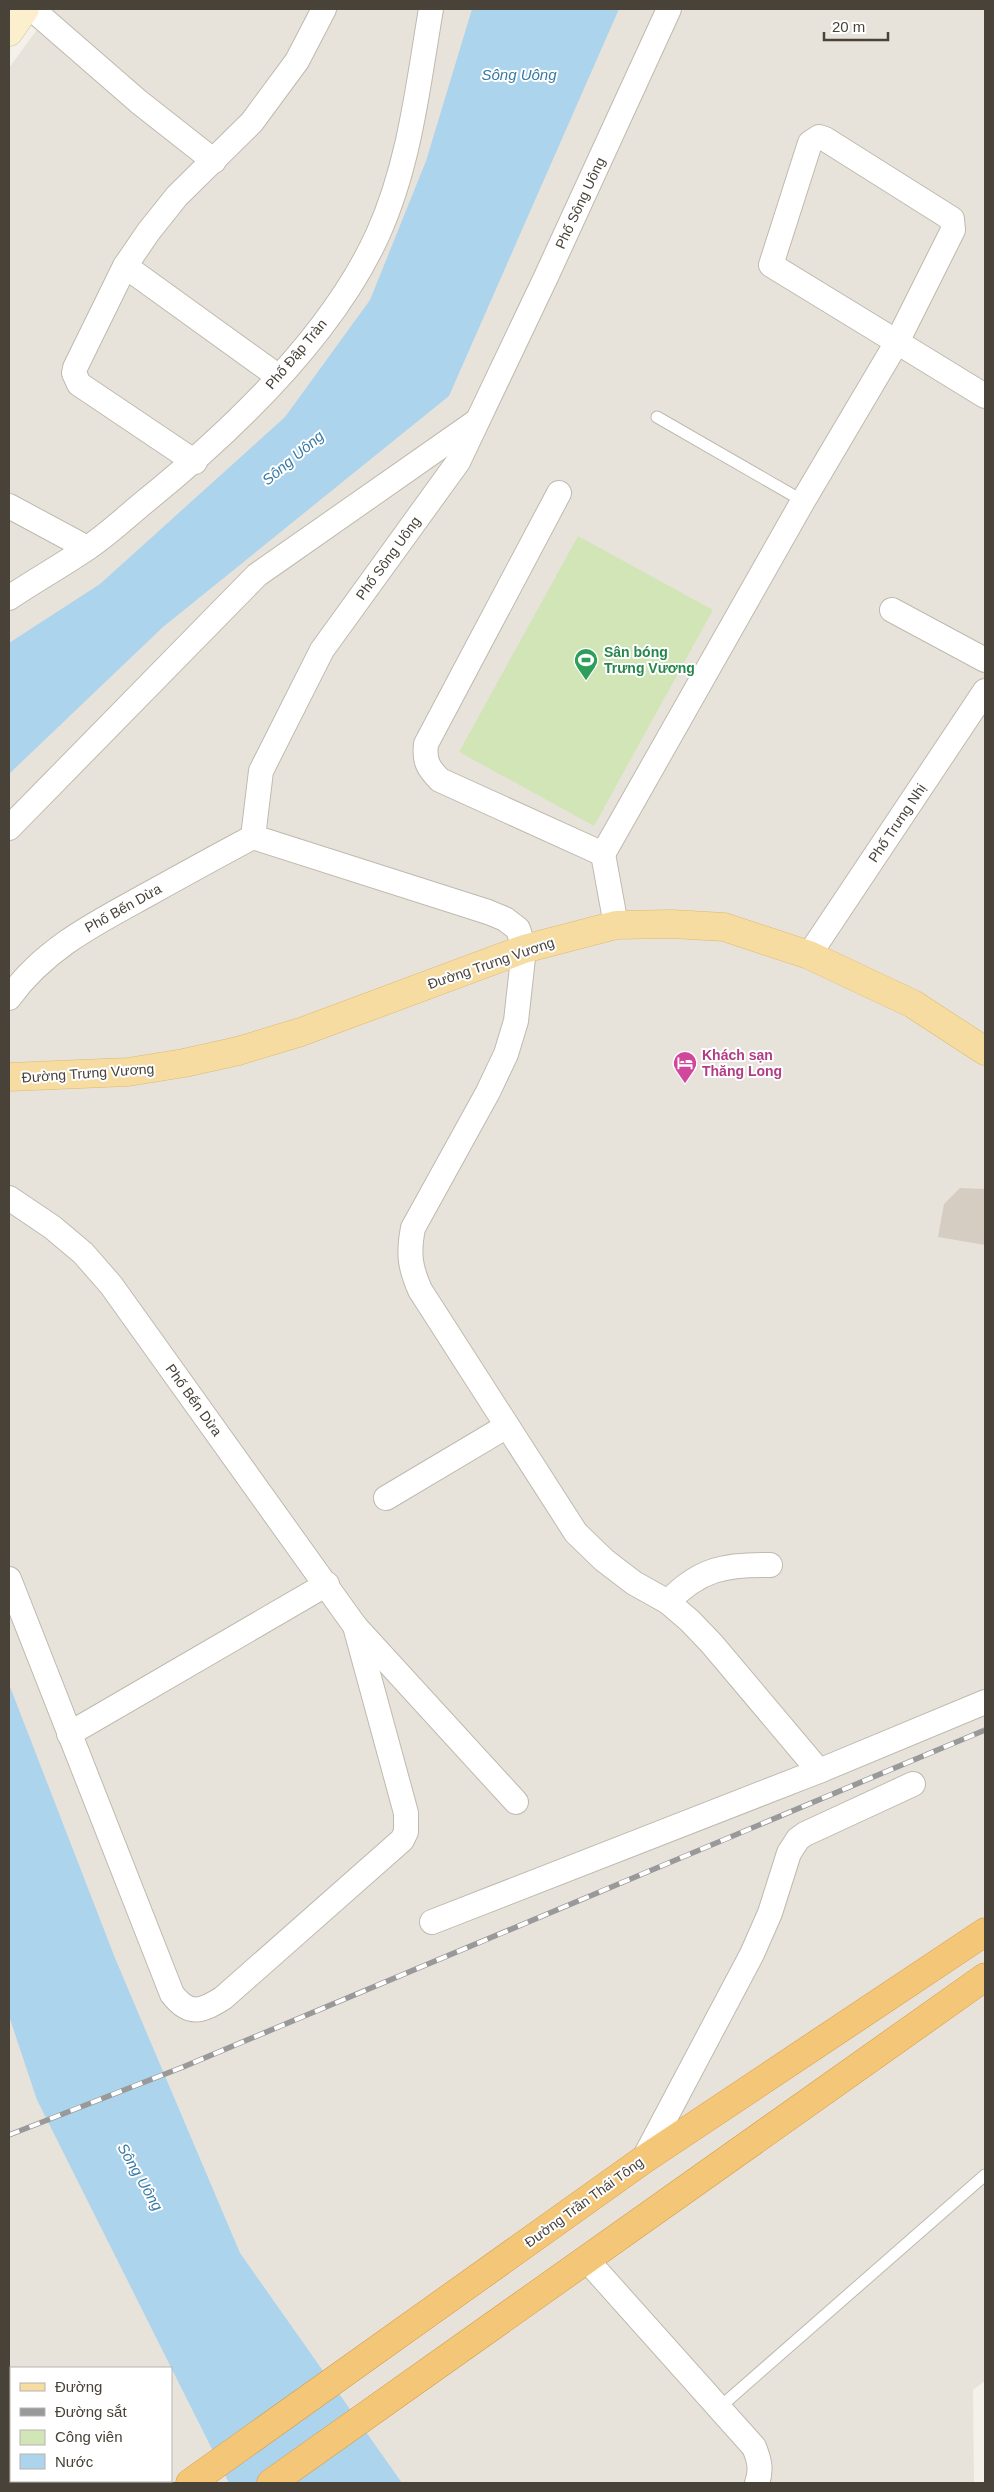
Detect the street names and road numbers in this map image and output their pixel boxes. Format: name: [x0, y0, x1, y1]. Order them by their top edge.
street label: Phố Sông Uông: [552, 155, 608, 251]
street label: Phố Đập Tràn: [262, 316, 330, 392]
street label: Phố Sông Uông: [352, 513, 424, 603]
street label: Phố Trưng Nhị: [865, 781, 929, 865]
street label: Phố Bến Dừa: [82, 880, 164, 936]
street label: Đường Trưng Vương: [426, 934, 556, 992]
street label: Đường Trưng Vương: [21, 1060, 155, 1086]
street label: Phố Bến Dừa: [163, 1361, 226, 1439]
street label: Đường Trần Thái Tông: [522, 2154, 646, 2250]

